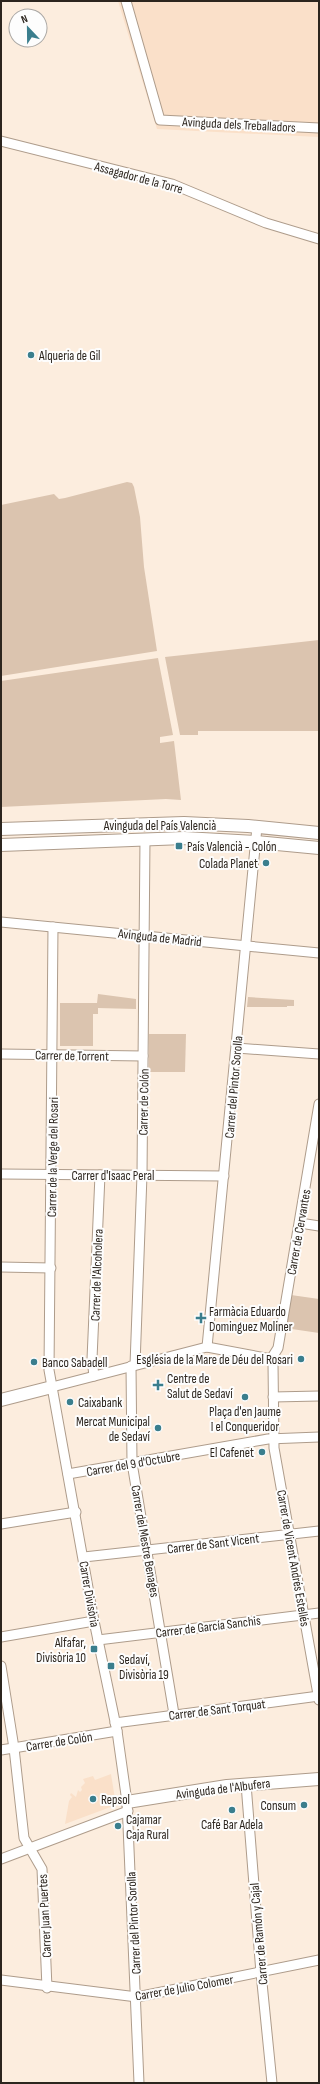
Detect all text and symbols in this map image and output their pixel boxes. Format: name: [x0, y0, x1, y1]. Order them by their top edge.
north arrow: [8, 8, 48, 48]
text: N: [19, 12, 30, 26]
street label: Avinguda dels Treballadors: [181, 114, 296, 136]
street label: Assagador de la Torre: [92, 158, 185, 197]
place label: Alqueria de Gil: [38, 348, 101, 364]
marker: Alqueria de Gil: [26, 350, 36, 360]
street label: Avinguda del País Valencià: [103, 818, 216, 834]
place label: País Valencià - Colón: [187, 839, 277, 855]
marker: País Valencià - Colón: [174, 841, 184, 851]
place label: Colada Planet: [199, 856, 258, 872]
marker: Colada Planet: [261, 858, 271, 868]
street label: Avinguda de Madrid: [116, 926, 202, 950]
street label: Carrer del Pintor Sorolla: [222, 1035, 246, 1139]
street label: Carrer de Torrent: [35, 1047, 109, 1065]
street label: Carrer de Colón: [135, 1068, 153, 1136]
street label: Carrer de la Verge del Rosari: [44, 1097, 62, 1217]
street label: Carrer d'Isaac Peral: [71, 1168, 155, 1184]
street label: Carrer de Cervantes: [284, 1188, 314, 1276]
street label: Carrer de l'Alcoholera: [87, 1229, 107, 1321]
place label: Farmàcia Eduardo Dominguez Moliner: [209, 1304, 293, 1335]
marker: Farmàcia Eduardo Dominguez Moliner: [196, 1313, 206, 1323]
place label: Església de la Mare de Déu del Rosari: [136, 1352, 293, 1368]
marker: Església de la Mare de Déu del Rosari: [296, 1354, 306, 1364]
place label: Banco Sabadell: [42, 1355, 107, 1371]
marker: Banco Sabadell: [29, 1357, 39, 1367]
place label: Centre de Salut de Sedaví: [167, 1371, 233, 1402]
marker: Centre de Salut de Sedaví: [152, 1379, 164, 1391]
marker: Plaça d'en Jaume I el Conqueridor: [240, 1392, 250, 1402]
place label: Caixabank: [78, 1395, 122, 1411]
marker: Caixabank: [65, 1397, 75, 1407]
place label: Plaça d'en Jaume I el Conqueridor: [209, 1404, 281, 1435]
place label: Mercat Municipal de Sedaví: [76, 1414, 151, 1445]
marker: Mercat Municipal de Sedaví: [153, 1423, 163, 1433]
place label: El Cafenet: [210, 1445, 254, 1461]
marker: El Cafenet: [257, 1447, 267, 1457]
street label: Carrer del 9 d'Octubre: [85, 1448, 181, 1480]
street label: Carrer del Mestre Benages: [127, 1484, 163, 1599]
street label: Carrer de Vicent Andrés Estellés: [273, 1489, 313, 1628]
street label: Carrer de Sant Vicent: [166, 1530, 260, 1558]
street label: Carrer Divisòria: [75, 1560, 103, 1628]
street label: Carrer de García Sanchis: [155, 1613, 262, 1641]
place label: Alfafar, Divisòria 10: [36, 1635, 86, 1666]
marker: Alfafar, Divisòria 10: [89, 1644, 99, 1654]
place label: Sedaví, Divisòria 19: [119, 1652, 169, 1683]
marker: Sedaví, Divisòria 19: [106, 1661, 116, 1671]
street label: Carrer de Sant Torquat: [168, 1696, 267, 1724]
street label: Carrer de Colón: [25, 1729, 94, 1755]
street label: Avinguda de l'Albufera: [174, 1775, 271, 1803]
place label: Repsol: [101, 1792, 130, 1808]
marker: Repsol: [88, 1794, 98, 1804]
place label: Consum: [260, 1798, 296, 1814]
marker: Consum: [299, 1800, 309, 1810]
marker: Café Bar Adela: [227, 1805, 237, 1815]
place label: Cajamar Caja Rural: [126, 1812, 169, 1843]
place label: Café Bar Adela: [201, 1817, 263, 1833]
marker: Cajamar Caja Rural: [113, 1821, 123, 1831]
street label: Carrer del Pintor Sorolla: [123, 1871, 145, 1975]
street label: Carrer Juan Puertes: [35, 1873, 55, 1958]
street label: Carrer de Ramón y Cajal: [247, 1882, 271, 1986]
street label: Carrer de Julio Colomer: [134, 1971, 235, 2004]

